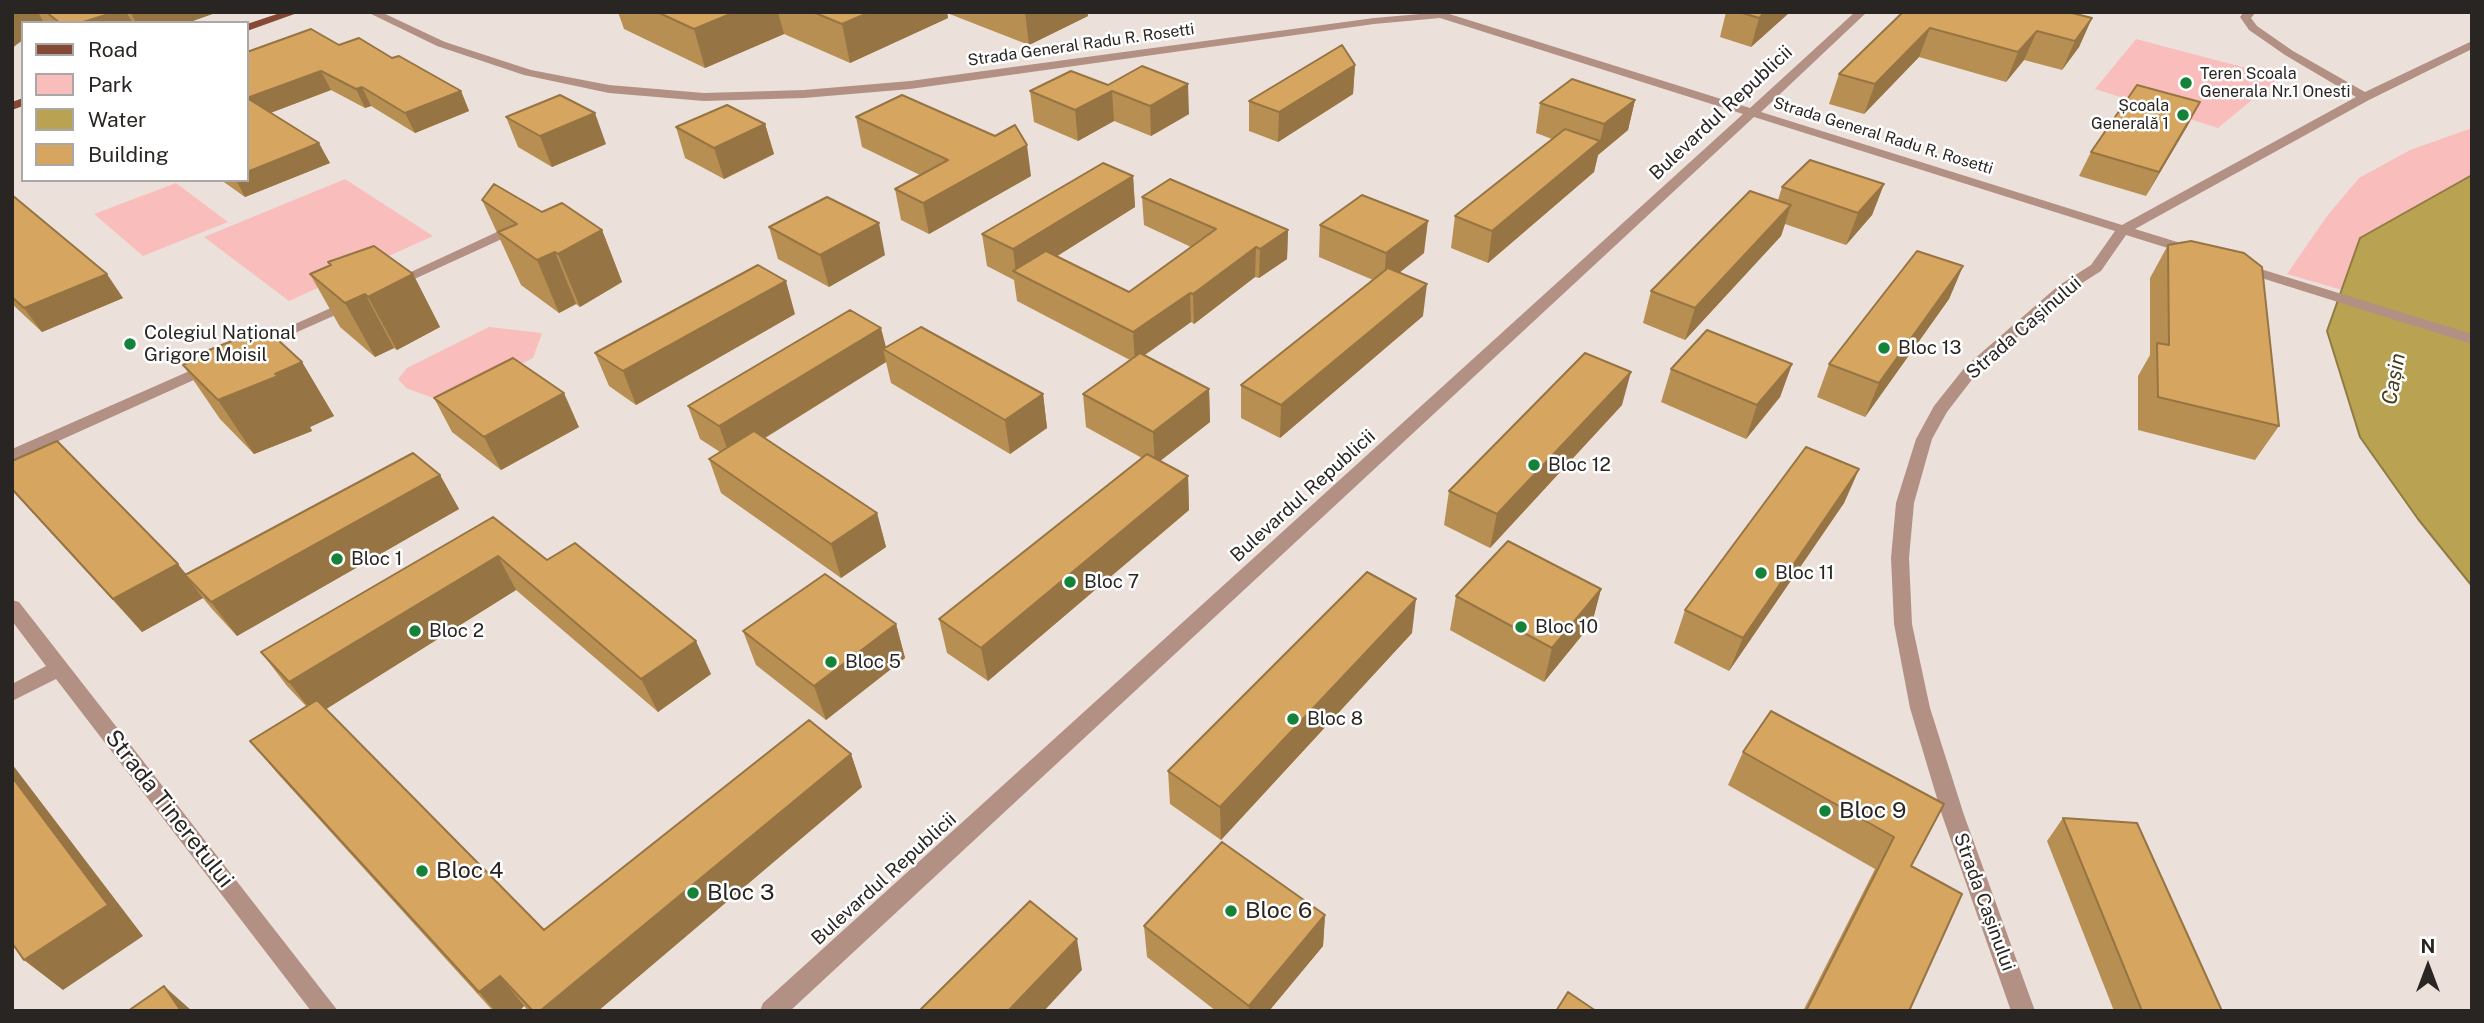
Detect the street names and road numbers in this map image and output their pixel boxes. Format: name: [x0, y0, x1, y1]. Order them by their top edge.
street label: Strada General Radu R. Rosetti: [966, 20, 1196, 70]
street label: Bulevardul Republicii: [1645, 41, 1797, 185]
street label: Strada General Radu R. Rosetti: [1771, 93, 1995, 179]
street label: Strada Cașinului: [1962, 272, 2086, 384]
street label: Bulevardul Republicii: [1226, 425, 1380, 567]
street label: Strada Tineretului: [99, 725, 239, 893]
street label: Bulevardul Republicii: [807, 808, 961, 950]
street label: Strada Cașinului: [1948, 830, 2020, 974]

